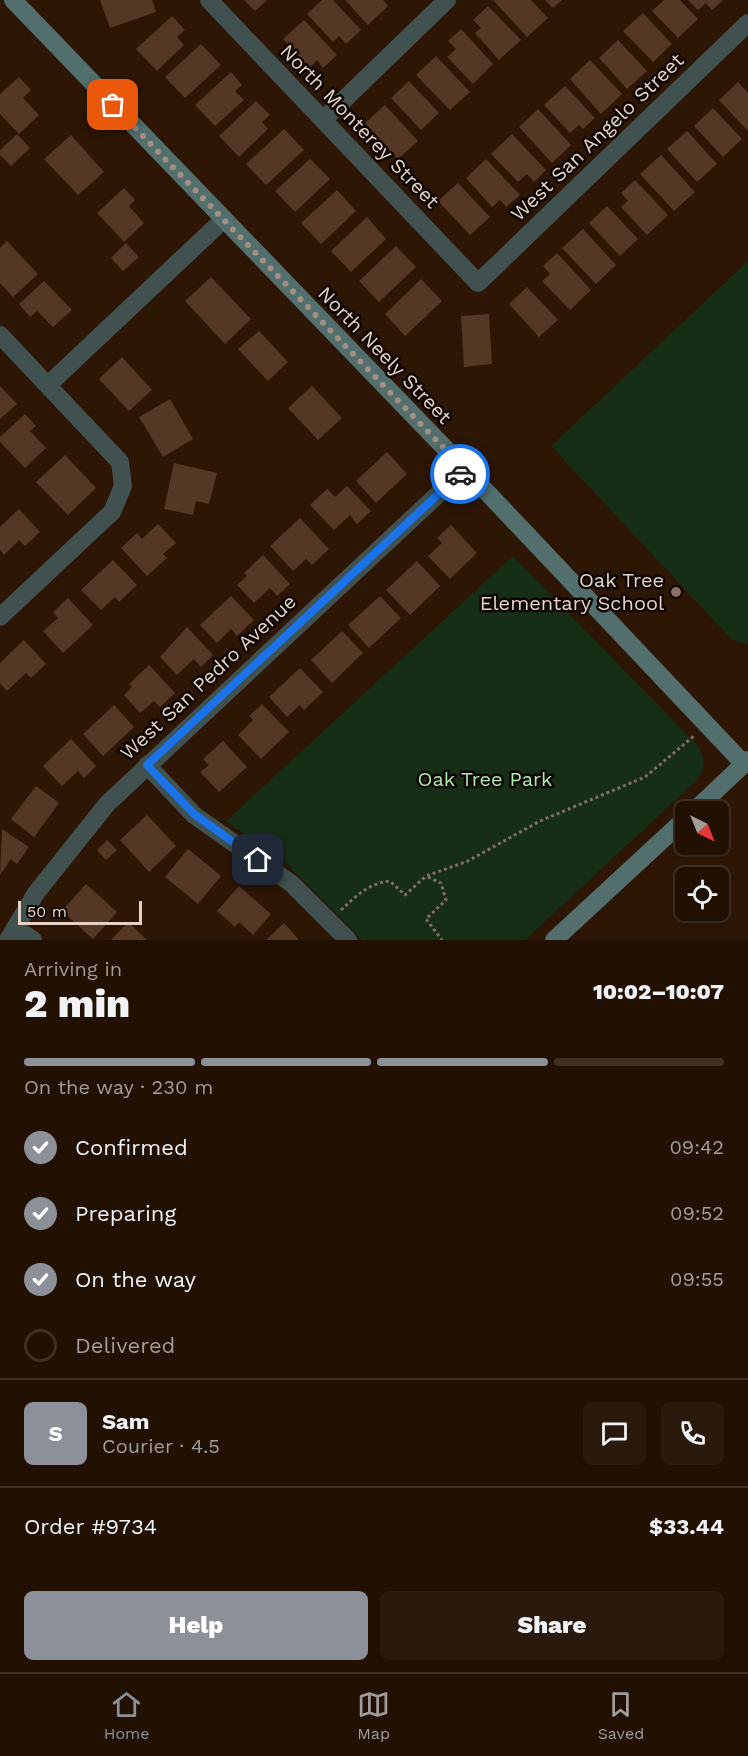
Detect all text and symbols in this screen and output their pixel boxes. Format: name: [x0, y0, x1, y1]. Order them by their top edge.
street label: North Monterey Street: [275, 39, 445, 213]
street label: West San Angelo Street: [506, 48, 689, 226]
pin: [87, 79, 138, 130]
icon: bag: [96, 88, 129, 121]
street label: North Neely Street: [313, 281, 457, 429]
courier: [430, 444, 490, 504]
icon: car: [444, 458, 477, 491]
place label: Oak Tree Elementary School: [480, 568, 664, 615]
marker: Oak Tree Elementary School: [669, 585, 683, 599]
street label: West San Pedro Avenue: [115, 589, 301, 765]
park label: Oak Tree Park: [418, 767, 552, 791]
north arrow: [675, 801, 729, 855]
map controls: [675, 801, 729, 921]
pin: [232, 834, 283, 885]
icon: home: [241, 843, 274, 876]
button: locate: [675, 867, 729, 921]
scale bar: [18, 898, 142, 926]
text: 50 m: [27, 902, 67, 921]
text: Arriving in: [24, 957, 122, 981]
text: 10:02–10:07: [593, 979, 724, 1004]
text: 2 min: [24, 981, 130, 1026]
text: On the way · 230 m: [24, 1075, 213, 1099]
icon: check: [24, 1131, 57, 1164]
text: Confirmed: [75, 1135, 188, 1160]
text: 09:42: [669, 1135, 724, 1159]
icon: check: [24, 1197, 57, 1230]
text: Preparing: [75, 1201, 176, 1226]
text: 09:52: [670, 1201, 724, 1225]
icon: check: [24, 1263, 57, 1296]
text: On the way: [75, 1267, 196, 1292]
text: 09:55: [670, 1267, 724, 1291]
text: Delivered: [75, 1333, 175, 1358]
button: chat: [583, 1402, 646, 1465]
button: phone: [661, 1402, 724, 1465]
text: Sam: [102, 1409, 150, 1434]
text: S: [48, 1421, 63, 1446]
text: Courier · 4.5: [102, 1434, 220, 1458]
text: Order #9734: [24, 1514, 157, 1539]
text: $33.44: [649, 1514, 724, 1539]
button: Help: [24, 1591, 368, 1660]
button: Share: [380, 1591, 724, 1660]
tab: Home: [104, 1688, 150, 1743]
tab: Map: [357, 1688, 390, 1743]
tab: Saved: [598, 1688, 644, 1743]

